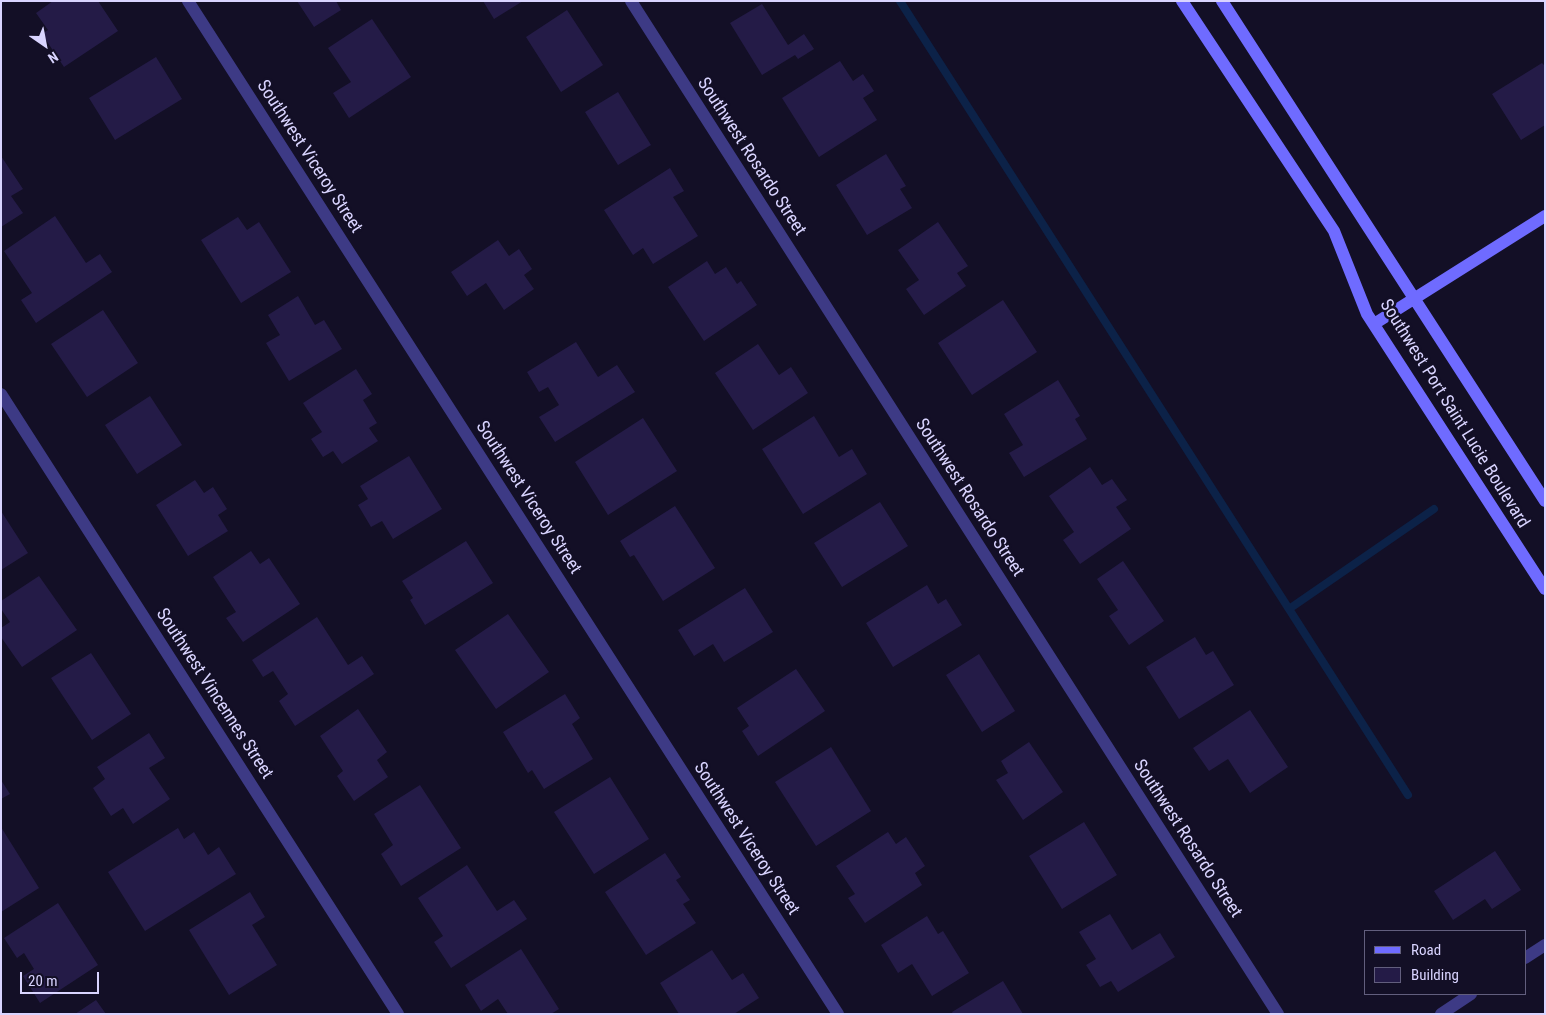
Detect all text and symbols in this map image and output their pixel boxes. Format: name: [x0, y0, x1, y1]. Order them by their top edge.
north arrow: [20, 20, 70, 70]
text: N: [45, 49, 61, 67]
street label: Southwest Rosardo Street: [692, 74, 810, 240]
street label: Southwest Viceroy Street: [252, 77, 366, 237]
street label: Southwest Port Saint Lucie Boulevard: [1374, 296, 1534, 532]
street label: Southwest Rosardo Street: [910, 415, 1028, 581]
street label: Southwest Viceroy Street: [471, 418, 585, 578]
street label: Southwest Vincennes Street: [151, 605, 277, 783]
street label: Southwest Rosardo Street: [1128, 756, 1246, 922]
street label: Southwest Viceroy Street: [689, 759, 803, 919]
legend: [1364, 930, 1526, 995]
text: Road: [1411, 941, 1441, 959]
scale bar: [22, 962, 101, 994]
text: Building: [1411, 966, 1459, 984]
text: 20 m: [28, 972, 58, 990]

